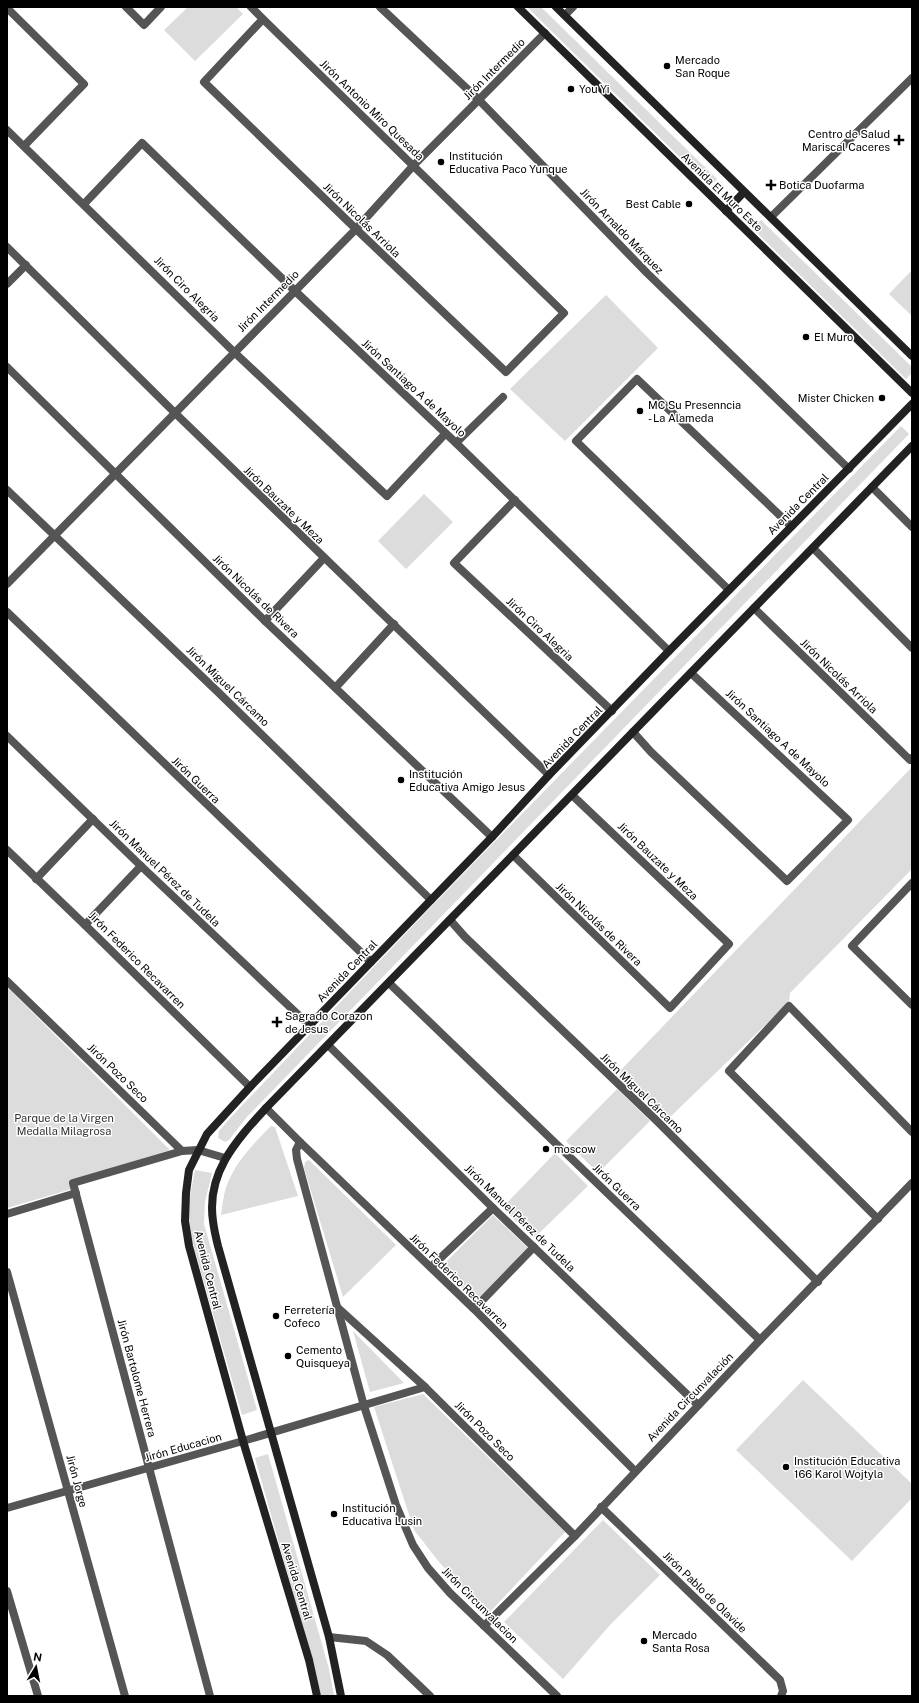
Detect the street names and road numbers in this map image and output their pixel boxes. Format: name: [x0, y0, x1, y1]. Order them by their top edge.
street label: Jirón Intermedio: [461, 36, 527, 102]
street label: Jirón Antonio Miro Quesada: [318, 57, 426, 163]
street label: Avenida El Muro Este: [679, 150, 765, 234]
street label: Jirón Nicolás Arriola: [321, 180, 403, 260]
street label: Jirón Arnaldo Márquez: [578, 186, 666, 276]
street label: Jirón Ciro Alegria: [152, 254, 222, 324]
street label: Jirón Intermedio: [235, 268, 301, 334]
street label: Jirón Santiago A de Mayolo: [360, 337, 468, 439]
street label: Jirón Bauzate y Meza: [242, 464, 326, 546]
street label: Avenida Central: [765, 471, 831, 537]
street label: Jirón Nicolás de Rivera: [211, 552, 301, 640]
street label: Jirón Ciro Alegria: [504, 595, 576, 663]
street label: Jirón Nicolás Arriola: [798, 636, 880, 716]
street label: Jirón Miguel Cárcamo: [184, 644, 272, 728]
street label: Jirón Santiago A de Mayolo: [724, 687, 832, 789]
street label: Avenida Central: [540, 704, 604, 770]
street label: Jirón Guerra: [170, 754, 222, 806]
street label: Jirón Manuel Pérez de Tudela: [107, 817, 223, 929]
street label: Jirón Bauzate y Meza: [616, 820, 700, 902]
street label: Jirón Nicolás de Rivera: [554, 880, 644, 968]
street label: Jirón Federico Recavarren: [86, 909, 188, 1011]
street label: Avenida Central: [315, 938, 379, 1004]
street label: Jirón Pozo Seco: [85, 1041, 151, 1105]
street label: Jirón Miguel Cárcamo: [598, 1051, 686, 1135]
street label: Jirón Guerra: [591, 1161, 643, 1213]
street label: Jirón Manuel Pérez de Tudela: [462, 1162, 578, 1274]
street label: Avenida Central: [192, 1229, 224, 1311]
street label: Jirón Federico Recavarren: [408, 1231, 510, 1331]
street label: Jirón Bartolome Herrera: [115, 1318, 159, 1438]
street label: Avenida Circunvalación: [645, 1350, 735, 1444]
street label: Jirón Pozo Seco: [453, 1399, 517, 1463]
street label: Jirón Educacion: [143, 1430, 223, 1464]
street label: Jirón Jorge: [64, 1453, 90, 1509]
street label: Avenida Central: [279, 1541, 315, 1621]
street label: Jirón Pablo de Olavide: [661, 1549, 749, 1635]
street label: Jirón Circunvalacion: [440, 1565, 520, 1645]

